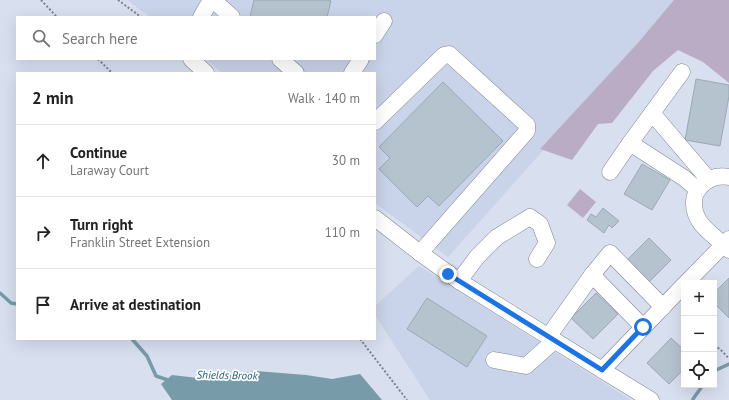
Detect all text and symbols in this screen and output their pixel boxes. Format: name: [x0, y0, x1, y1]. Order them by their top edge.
search box: [16, 16, 376, 60]
icon: search: [30, 27, 52, 49]
text: Search here: [62, 29, 138, 48]
text: 2 min: [32, 87, 73, 109]
text: Walk · 140 m: [288, 90, 360, 107]
text: Continue: [70, 143, 127, 162]
icon: ahead: [32, 150, 54, 172]
text: 30 m: [332, 152, 360, 169]
text: Laraway Court: [70, 162, 149, 179]
text: Turn right: [70, 215, 133, 234]
icon: right: [32, 222, 54, 244]
text: 110 m: [325, 224, 360, 241]
text: Franklin Street Extension: [70, 234, 210, 251]
route end: [439, 265, 457, 283]
map controls: [681, 280, 717, 388]
button: +: [681, 280, 717, 316]
icon: arrive: [32, 294, 54, 316]
text: Arrive at destination: [70, 295, 201, 314]
button: −: [681, 316, 717, 352]
route start: [634, 318, 652, 336]
button: locate: [681, 352, 717, 388]
water label: Shields Brook: [196, 367, 259, 383]

